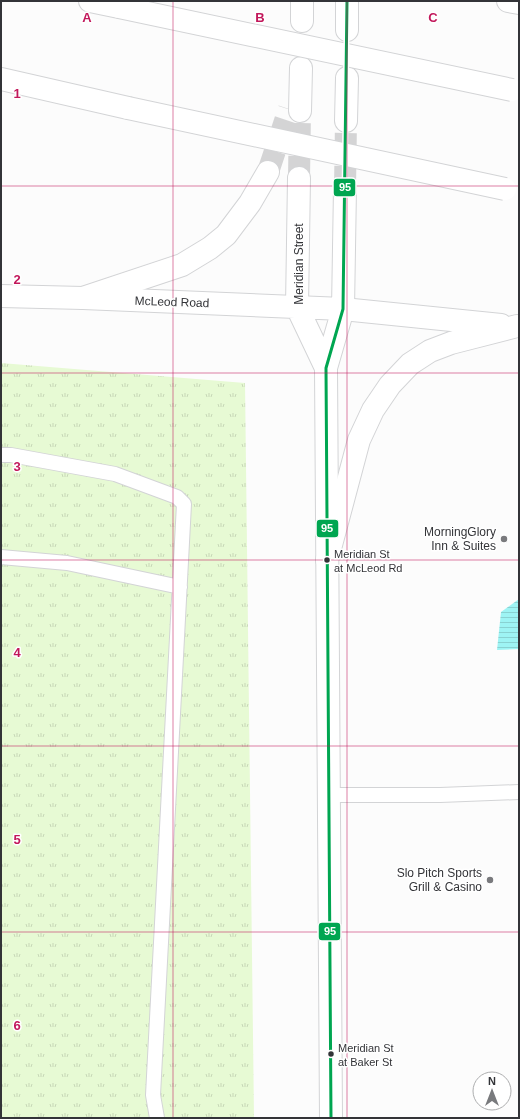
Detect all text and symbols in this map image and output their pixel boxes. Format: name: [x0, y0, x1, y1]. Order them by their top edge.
text: A: [82, 10, 92, 25]
text: B: [255, 10, 265, 25]
text: C: [428, 10, 438, 25]
text: 1: [13, 86, 21, 101]
line badge: 95: [333, 178, 356, 197]
text: 95: [339, 181, 351, 193]
street label: Meridian Street: [292, 223, 306, 305]
text: 2: [13, 272, 21, 287]
street label: McLeod Road: [134, 294, 210, 310]
text: 3: [13, 459, 21, 474]
line badge: 95: [316, 519, 339, 538]
text: 95: [321, 522, 333, 534]
place label: MorningGlory Inn & Suites: [424, 525, 496, 553]
marker: MorningGlory Inn & Suites: [499, 534, 509, 544]
place label: Meridian St at McLeod Rd: [334, 548, 402, 574]
marker: Meridian St at McLeod Rd: [322, 555, 332, 565]
text: 4: [13, 645, 21, 660]
text: 5: [13, 832, 21, 847]
place label: Slo Pitch Sports Grill & Casino: [397, 866, 482, 894]
marker: Slo Pitch Sports Grill & Casino: [485, 875, 495, 885]
line badge: 95: [318, 922, 341, 941]
text: 95: [324, 925, 336, 937]
text: 6: [13, 1018, 21, 1033]
place label: Meridian St at Baker St: [338, 1042, 394, 1068]
marker: Meridian St at Baker St: [326, 1049, 336, 1059]
north arrow: [472, 1071, 512, 1111]
text: N: [488, 1075, 496, 1087]

